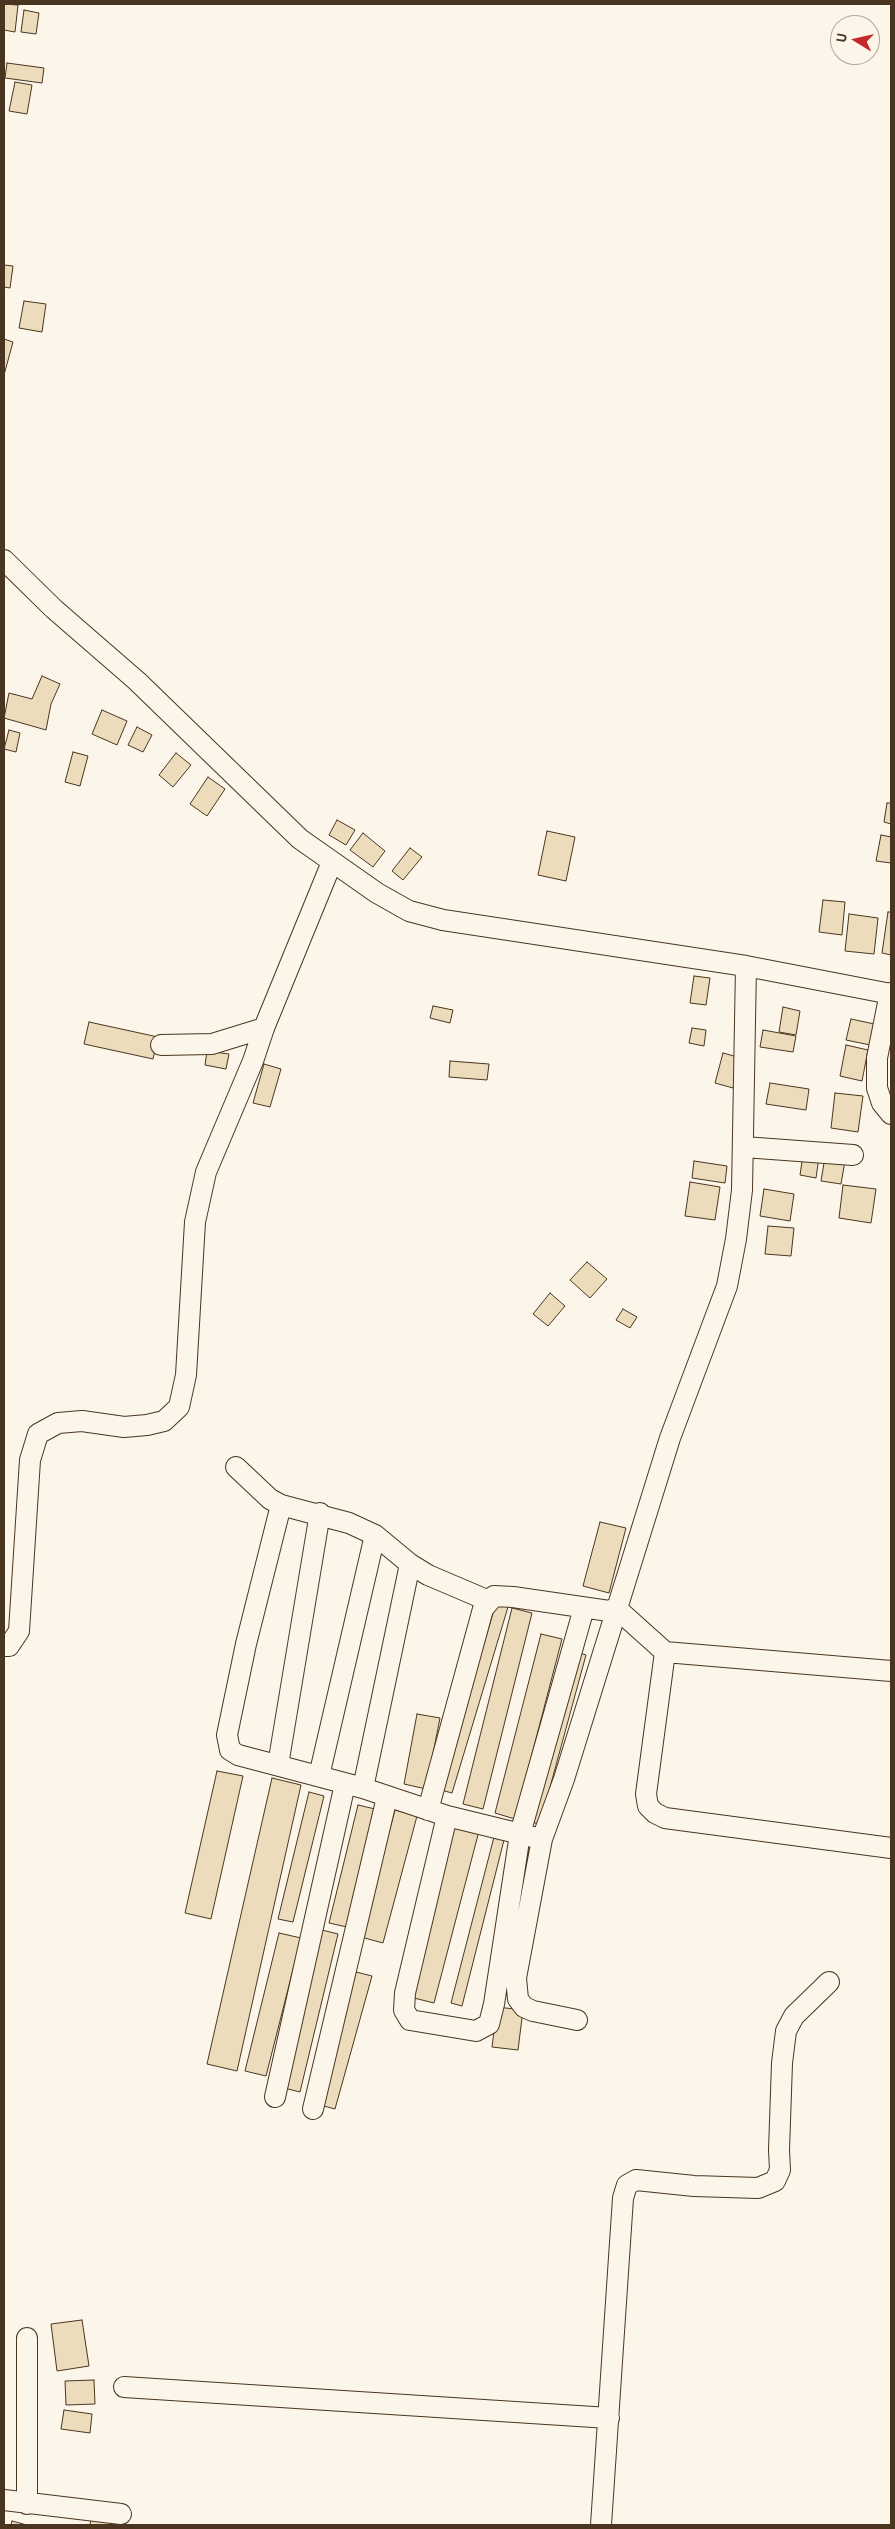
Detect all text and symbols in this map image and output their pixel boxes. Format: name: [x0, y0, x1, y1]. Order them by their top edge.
north arrow: [830, 15, 880, 65]
text: U: [830, 32, 852, 44]

